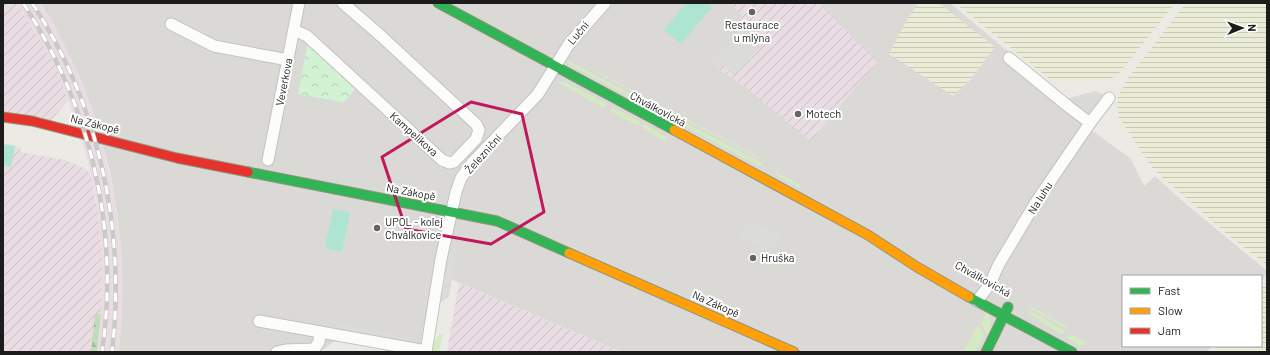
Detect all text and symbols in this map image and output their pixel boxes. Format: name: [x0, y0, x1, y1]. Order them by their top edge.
marker: Restaurace u mlýna: [747, 7, 757, 17]
north arrow: [1222, 8, 1262, 48]
street label: Luční: [564, 18, 591, 47]
place label: Restaurace u mlýna: [725, 18, 779, 44]
text: N: [1246, 24, 1259, 32]
street label: Veverkova: [273, 57, 295, 107]
street label: Chválkovická: [628, 88, 688, 129]
place label: Motech: [806, 107, 841, 120]
street label: Kampelíkova: [388, 109, 441, 159]
marker: Motech: [793, 109, 803, 119]
street label: Na Zákopě: [69, 111, 121, 136]
street label: Železniční: [462, 131, 504, 176]
street label: Na luhu: [1025, 179, 1055, 216]
street label: Na Zákopě: [385, 180, 437, 203]
place label: UPOL - kolej Chválkovice: [385, 215, 443, 241]
marker: UPOL - kolej Chválkovice: [372, 223, 382, 233]
place label: Hruška: [761, 251, 794, 264]
marker: Hruška: [748, 253, 758, 263]
street label: Chválkovická: [953, 258, 1013, 299]
legend: [1122, 275, 1262, 347]
text: Fast: [1158, 283, 1181, 297]
street label: Na Zákopě: [691, 287, 742, 320]
text: Slow: [1158, 303, 1183, 317]
text: Jam: [1158, 323, 1181, 337]

